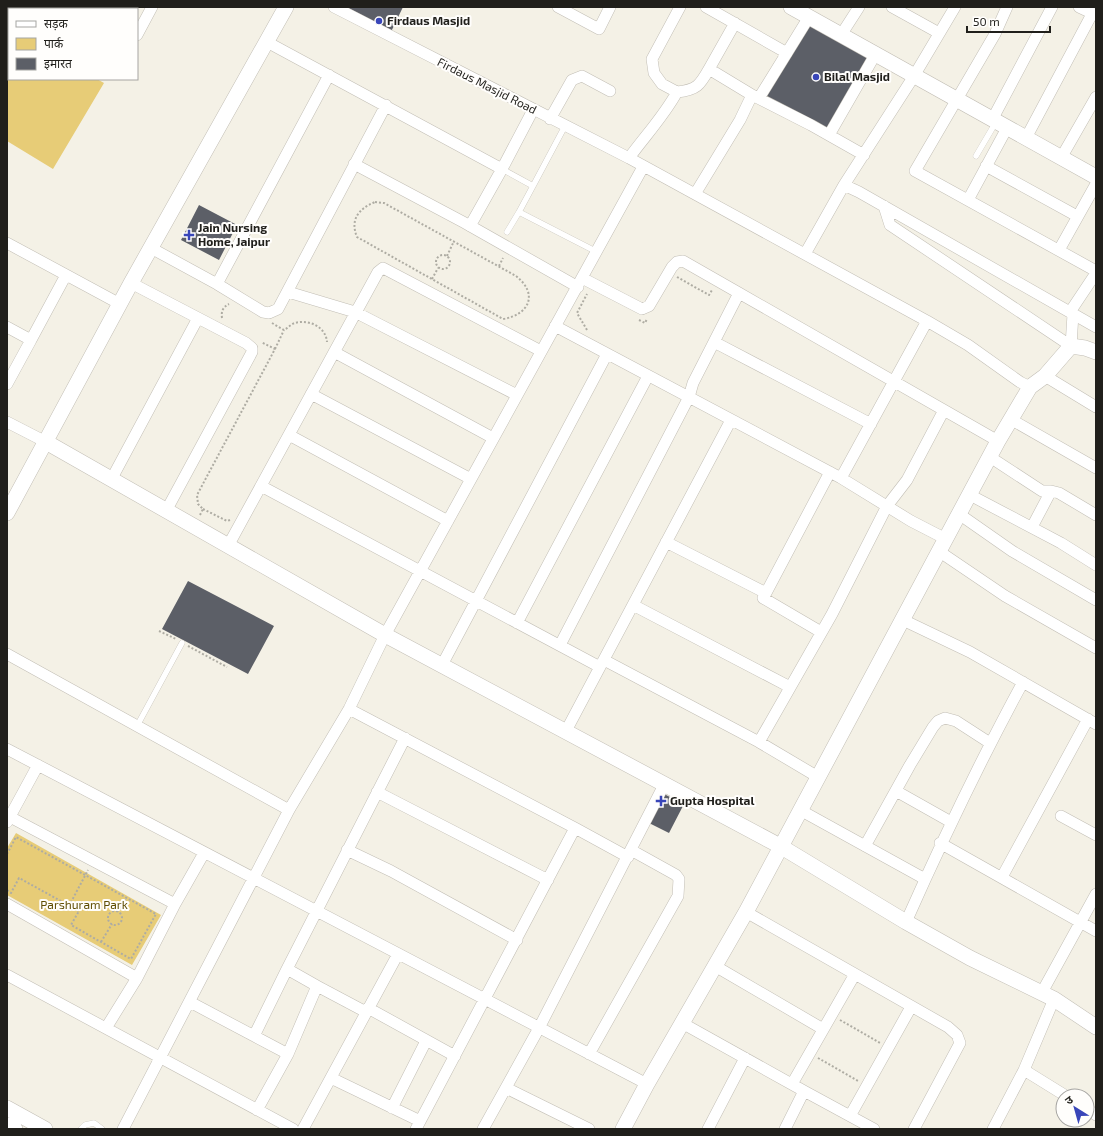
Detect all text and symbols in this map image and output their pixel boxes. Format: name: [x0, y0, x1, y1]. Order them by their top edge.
legend: [8, 8, 138, 80]
scale bar: [967, 8, 1050, 34]
place label: Firdaus Masjid: [387, 13, 470, 28]
text: 50 m: [973, 14, 1000, 28]
text: सड़क: [44, 16, 69, 31]
marker: Firdaus Masjid: [374, 16, 384, 26]
text: पार्क: [44, 36, 64, 50]
street label: Firdaus Masjid Road: [435, 54, 539, 117]
text: इमारत: [44, 56, 73, 71]
place label: Bilal Masjid: [824, 69, 890, 84]
marker: Bilal Masjid: [811, 72, 821, 82]
place label: Jain Nursing Home, Jaipur: [198, 220, 270, 248]
marker: Jain Nursing Home, Jaipur: [183, 229, 195, 241]
place label: Gupta Hospital: [670, 793, 754, 807]
marker: Gupta Hospital: [655, 795, 667, 807]
park label: Parshuram Park: [40, 897, 128, 911]
north arrow: [1055, 1088, 1095, 1128]
text: उ: [1062, 1092, 1076, 1107]

